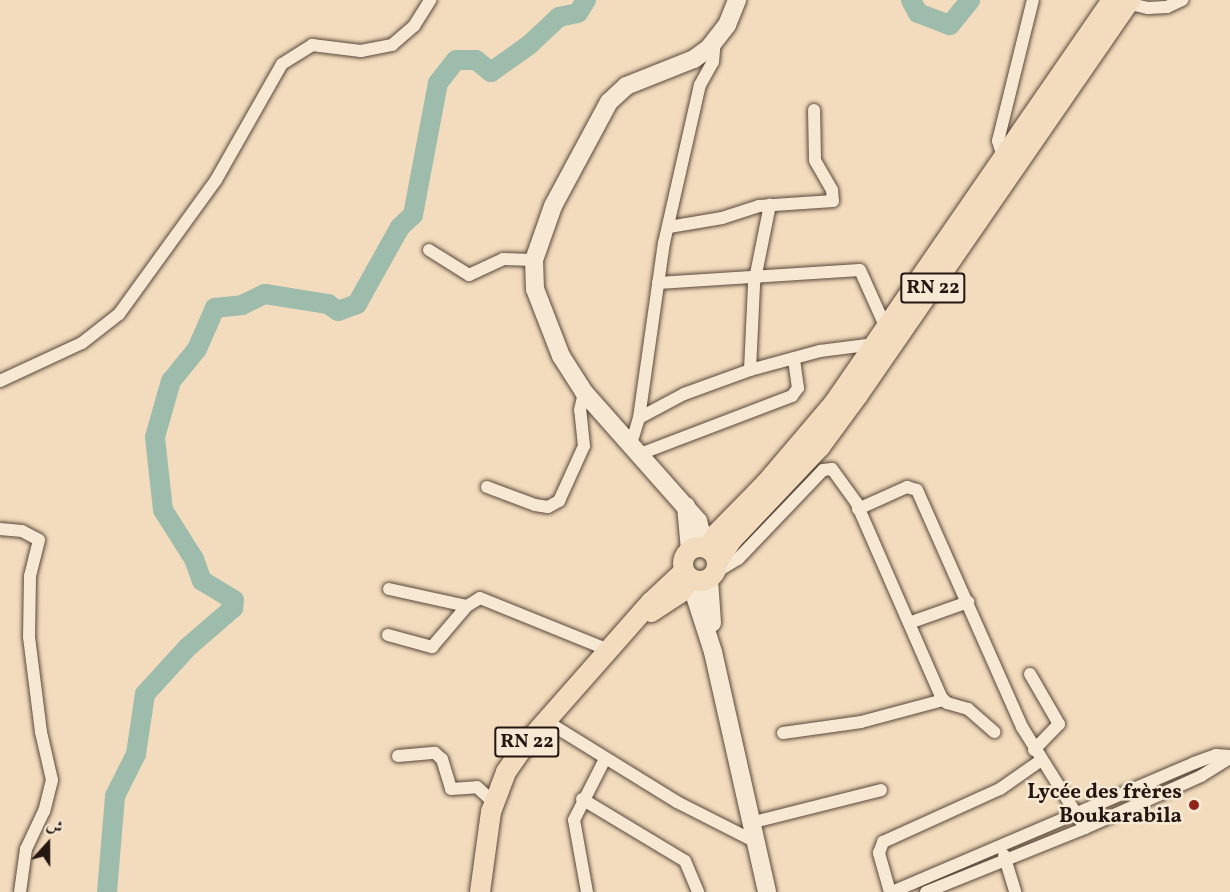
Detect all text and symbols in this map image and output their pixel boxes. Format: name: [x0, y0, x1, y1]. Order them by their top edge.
road number: RN 22: [900, 271, 966, 305]
road number: RN 22: [494, 725, 560, 759]
place label: Lycée des frères Boukarabila: [1027, 780, 1182, 830]
marker: Lycée des frères Boukarabila: [1187, 798, 1201, 812]
north arrow: [18, 814, 78, 874]
text: ش: [43, 814, 66, 840]

